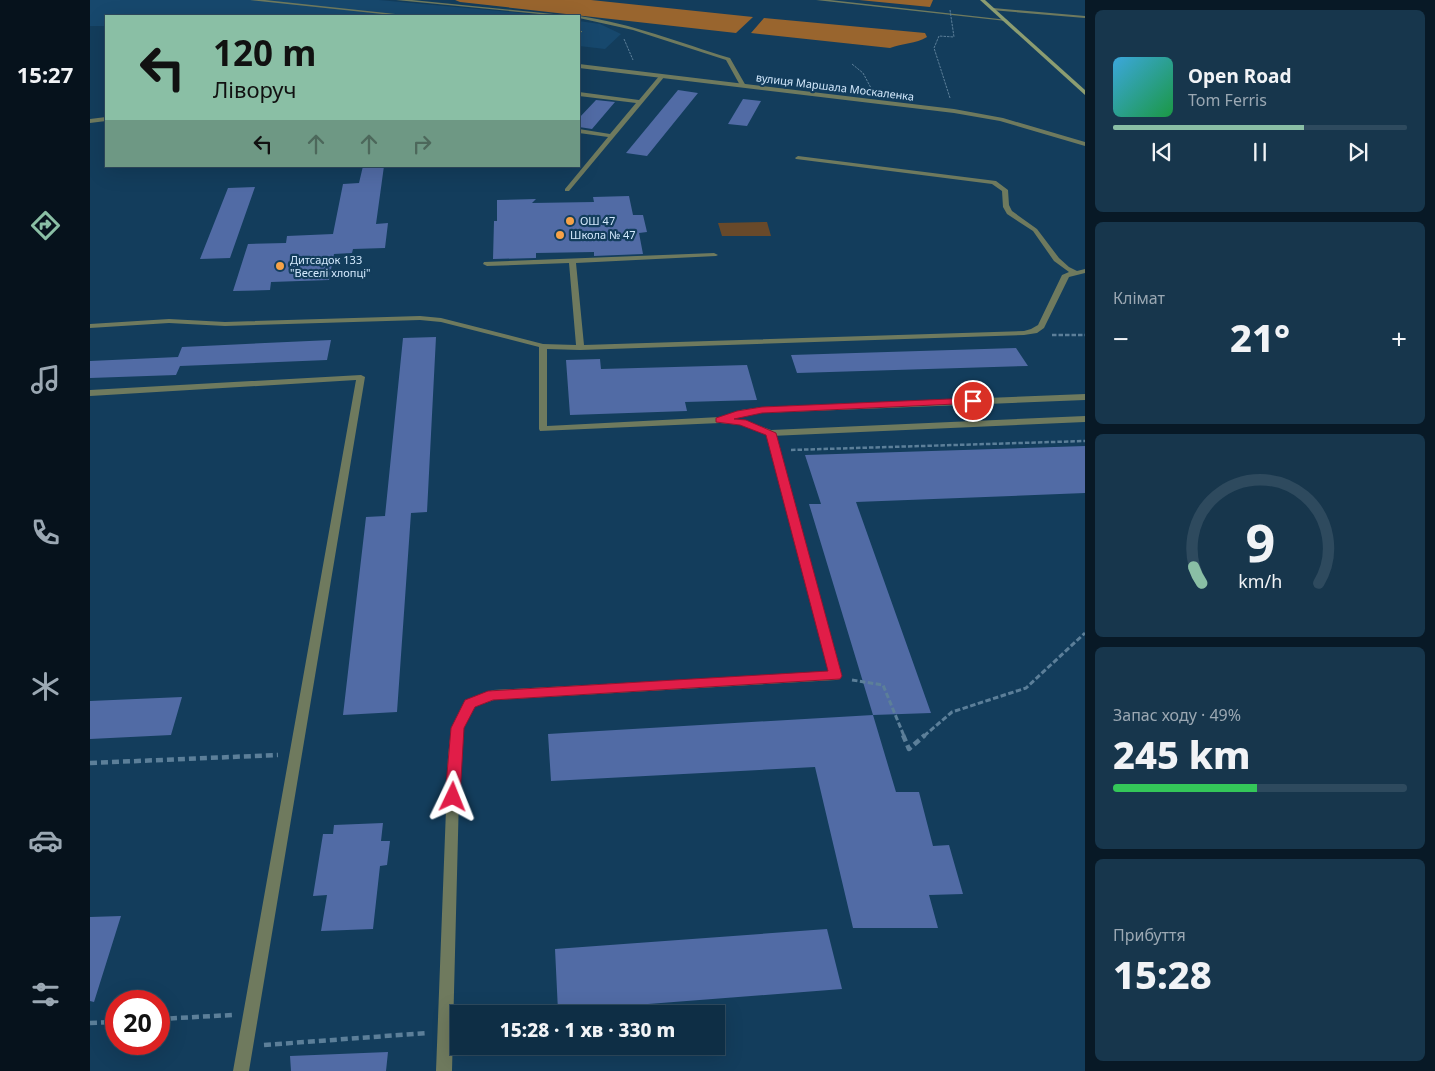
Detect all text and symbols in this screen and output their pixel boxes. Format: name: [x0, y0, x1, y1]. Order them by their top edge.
text: 120 m: [213, 29, 316, 76]
icon: left: [130, 35, 195, 100]
text: 15:27: [17, 59, 73, 89]
text: Open Road: [1188, 63, 1291, 89]
street label: вулиця Маршала Москаленка: [755, 69, 915, 104]
text: Ліворуч: [213, 74, 296, 104]
text: Tom Ferris: [1188, 89, 1267, 111]
icon: left: [249, 130, 277, 158]
icon: ahead: [302, 130, 330, 158]
icon: ahead: [355, 130, 383, 158]
icon: right: [408, 130, 436, 158]
icon: previous: [1148, 138, 1176, 166]
icon: pause: [1246, 138, 1274, 166]
icon: next: [1344, 138, 1372, 166]
icon: directions: [28, 208, 63, 243]
place label: ОШ 47: [580, 213, 615, 228]
marker: ОШ 47: [564, 215, 576, 227]
place label: Школа № 47: [570, 227, 636, 242]
marker: Школа № 47: [554, 229, 566, 241]
place label: Дитсадок 133 "Веселі хлопці": [290, 252, 371, 280]
marker: Дитсадок 133 "Веселі хлопці": [274, 260, 286, 272]
text: Клімат: [1113, 287, 1165, 309]
text: 21°: [1230, 311, 1290, 363]
text: −: [1113, 319, 1129, 357]
text: +: [1391, 319, 1407, 357]
icon: music: [28, 362, 63, 397]
pin: [952, 380, 994, 422]
icon: arrive: [959, 387, 987, 415]
text: 9: [1245, 506, 1275, 577]
icon: phone: [28, 515, 63, 550]
text: km/h: [1238, 569, 1282, 593]
icon: climate: [28, 669, 63, 704]
text: Запас ходу · 49%: [1113, 704, 1241, 726]
text: 245 km: [1113, 728, 1251, 780]
position arrow: [426, 770, 478, 822]
icon: car: [28, 823, 63, 858]
text: Прибуття: [1113, 924, 1186, 946]
text: 15:28: [1113, 948, 1212, 1000]
icon: filters: [28, 977, 63, 1012]
speed limit sign: 20: [105, 990, 170, 1055]
text: 15:28 · 1 хв · 330 m: [500, 1017, 675, 1043]

